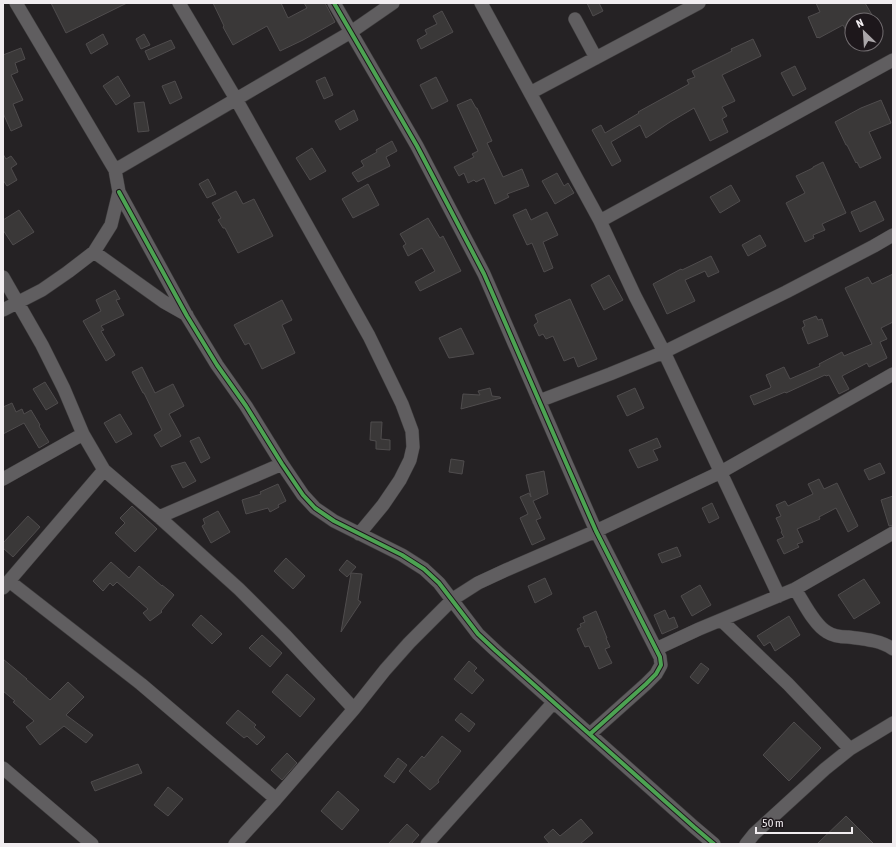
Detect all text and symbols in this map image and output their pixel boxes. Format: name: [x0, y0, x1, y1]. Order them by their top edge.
north arrow: [844, 12, 884, 52]
text: N: [854, 16, 865, 30]
scale bar: [756, 809, 852, 835]
text: 50 m: [762, 816, 784, 830]

